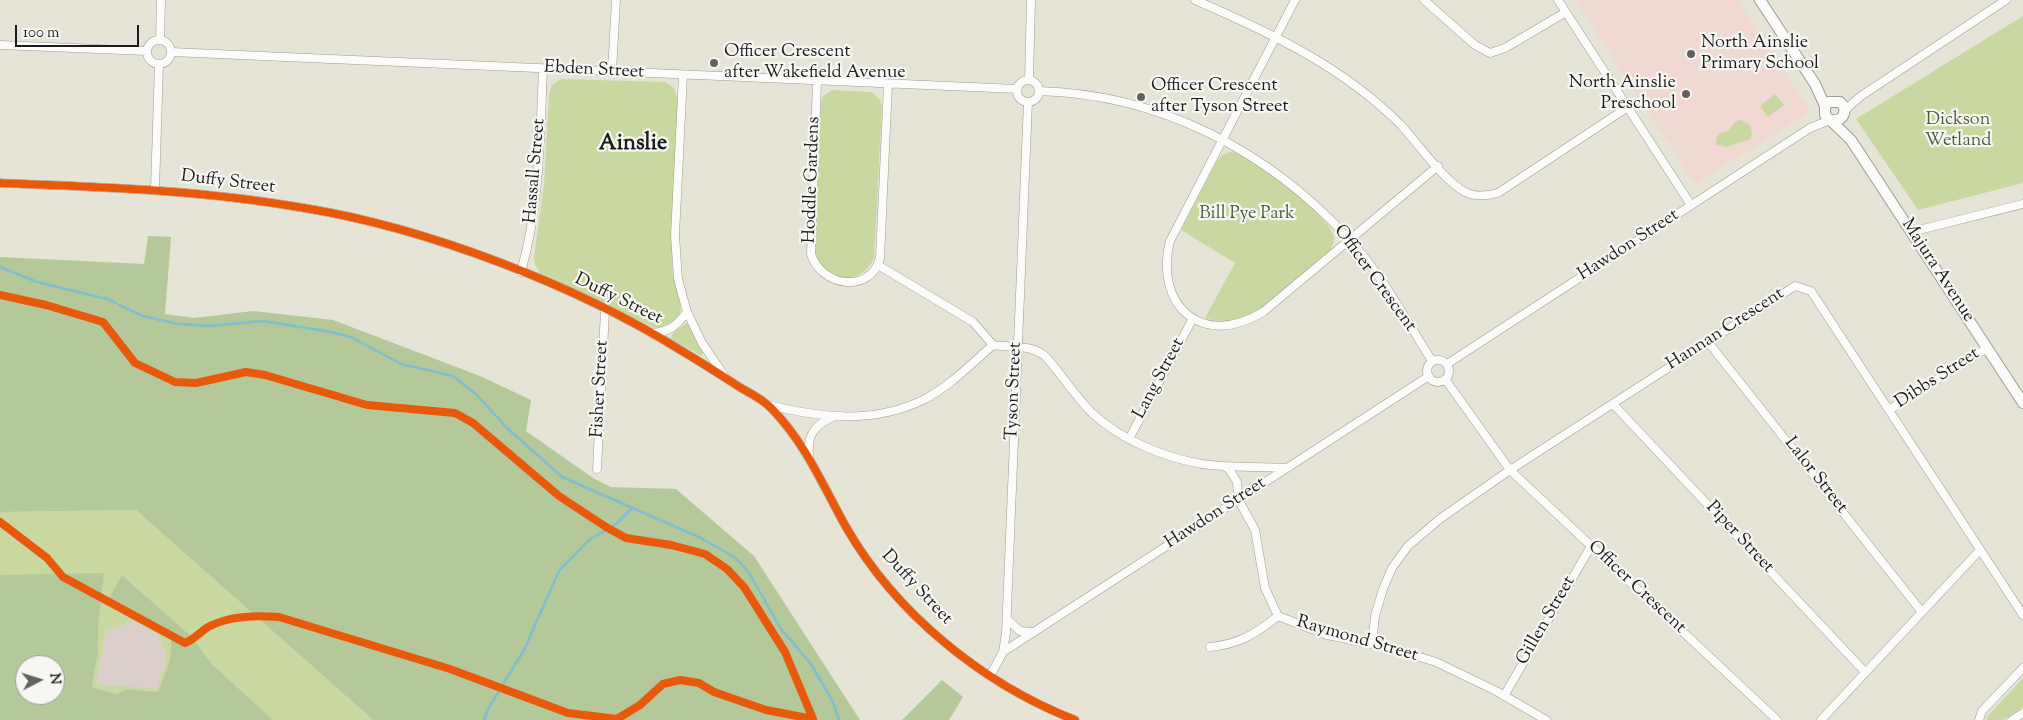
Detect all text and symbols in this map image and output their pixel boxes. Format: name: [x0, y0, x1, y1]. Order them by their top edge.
scale bar: [18, 15, 141, 47]
text: 100 m: [23, 23, 59, 44]
place label: North Ainslie Primary School: [1701, 33, 1819, 76]
place label: Officer Crescent after Wakefield Avenue: [724, 42, 906, 84]
marker: North Ainslie Primary School: [1685, 48, 1697, 60]
marker: Officer Crescent after Wakefield Avenue: [708, 57, 720, 69]
street label: Ebden Street: [543, 58, 645, 84]
place label: North Ainslie Preschool: [1569, 73, 1676, 116]
place label: Officer Crescent after Tyson Street: [1151, 76, 1289, 118]
marker: North Ainslie Preschool: [1680, 88, 1692, 100]
marker: Officer Crescent after Tyson Street: [1135, 91, 1147, 103]
park label: Dickson Wetland: [1925, 110, 1991, 152]
street label: Hoddle Gardens: [800, 116, 826, 244]
street label: Hassall Street: [521, 118, 551, 224]
district label: Ainslie: [599, 132, 667, 158]
street label: Duffy Street: [180, 167, 276, 199]
park label: Bill Pye Park: [1199, 204, 1295, 226]
street label: Hawdon Street: [1574, 205, 1684, 287]
street label: Majura Avenue: [1896, 215, 1978, 327]
street label: Officer Crescent: [1328, 221, 1420, 337]
street label: Duffy Street: [571, 270, 665, 330]
street label: Hannan Crescent: [1663, 284, 1789, 376]
street label: Lang Street: [1130, 335, 1190, 423]
street label: Fisher Street: [588, 340, 614, 438]
street label: Tyson Street: [1002, 342, 1028, 440]
street label: Dibbs Street: [1892, 344, 1984, 414]
street label: Lalor Street: [1779, 434, 1851, 518]
street label: Hawdon Street: [1161, 473, 1271, 555]
street label: Piper Street: [1700, 498, 1778, 578]
street label: Officer Crescent: [1582, 537, 1690, 639]
street label: Duffy Street: [876, 546, 956, 630]
street label: Gillen Street: [1513, 573, 1581, 669]
street label: Raymond Street: [1294, 612, 1420, 668]
north arrow: [15, 655, 65, 705]
text: N: [43, 672, 64, 685]

